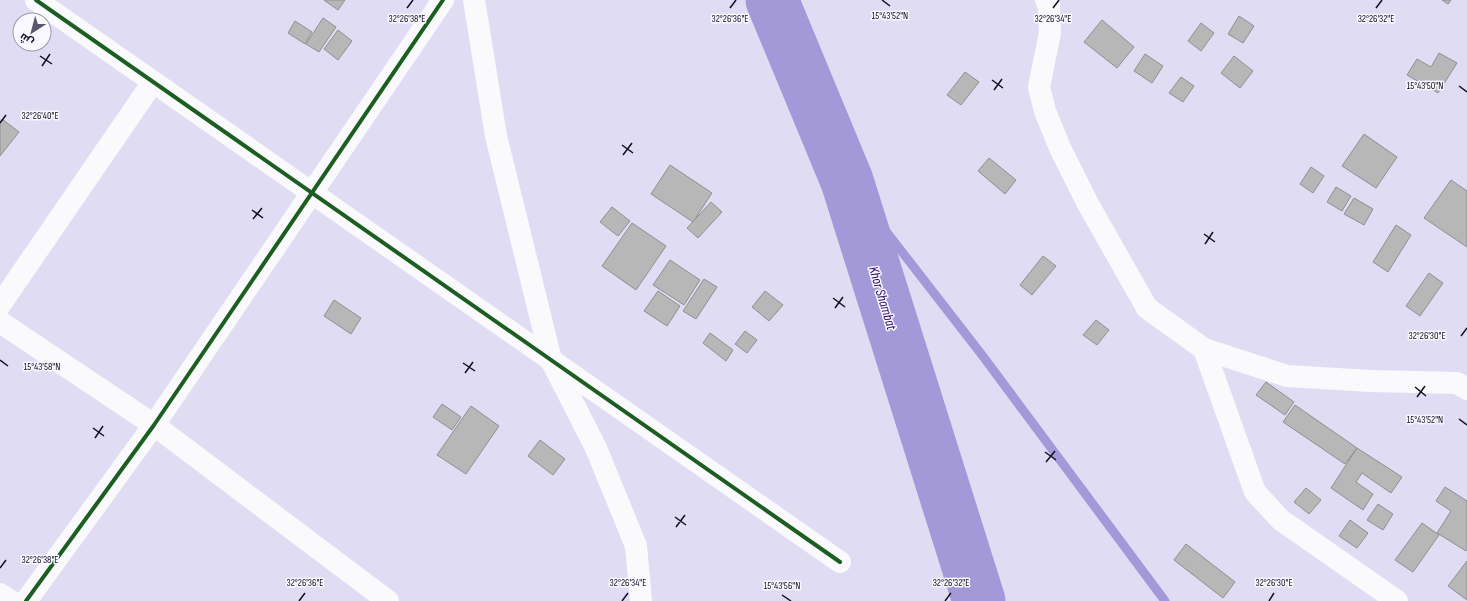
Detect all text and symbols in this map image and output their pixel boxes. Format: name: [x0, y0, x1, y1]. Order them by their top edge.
text: 15°43'52"N: [872, 10, 908, 22]
north arrow: [12, 12, 52, 52]
text: 32°26'38"E: [389, 13, 425, 25]
text: 32°26'36"E: [712, 13, 748, 25]
text: 32°26'34"E: [1035, 13, 1071, 25]
text: 32°26'32"E: [1358, 13, 1394, 25]
text: ش: [17, 30, 36, 49]
text: 15°43'50"N: [1407, 80, 1443, 92]
text: 32°26'40"E: [21, 110, 59, 122]
water label: Khor Shambat: [865, 264, 900, 333]
text: 32°26'30"E: [1408, 330, 1446, 342]
text: 15°43'58"N: [24, 361, 60, 373]
text: 15°43'52"N: [1407, 414, 1443, 426]
text: 32°26'38"E: [22, 554, 58, 566]
text: 32°26'36"E: [287, 577, 323, 589]
text: 32°26'34"E: [610, 577, 646, 589]
text: 32°26'32"E: [933, 577, 969, 589]
text: 32°26'30"E: [1255, 577, 1293, 589]
text: 15°43'56"N: [764, 580, 800, 592]

